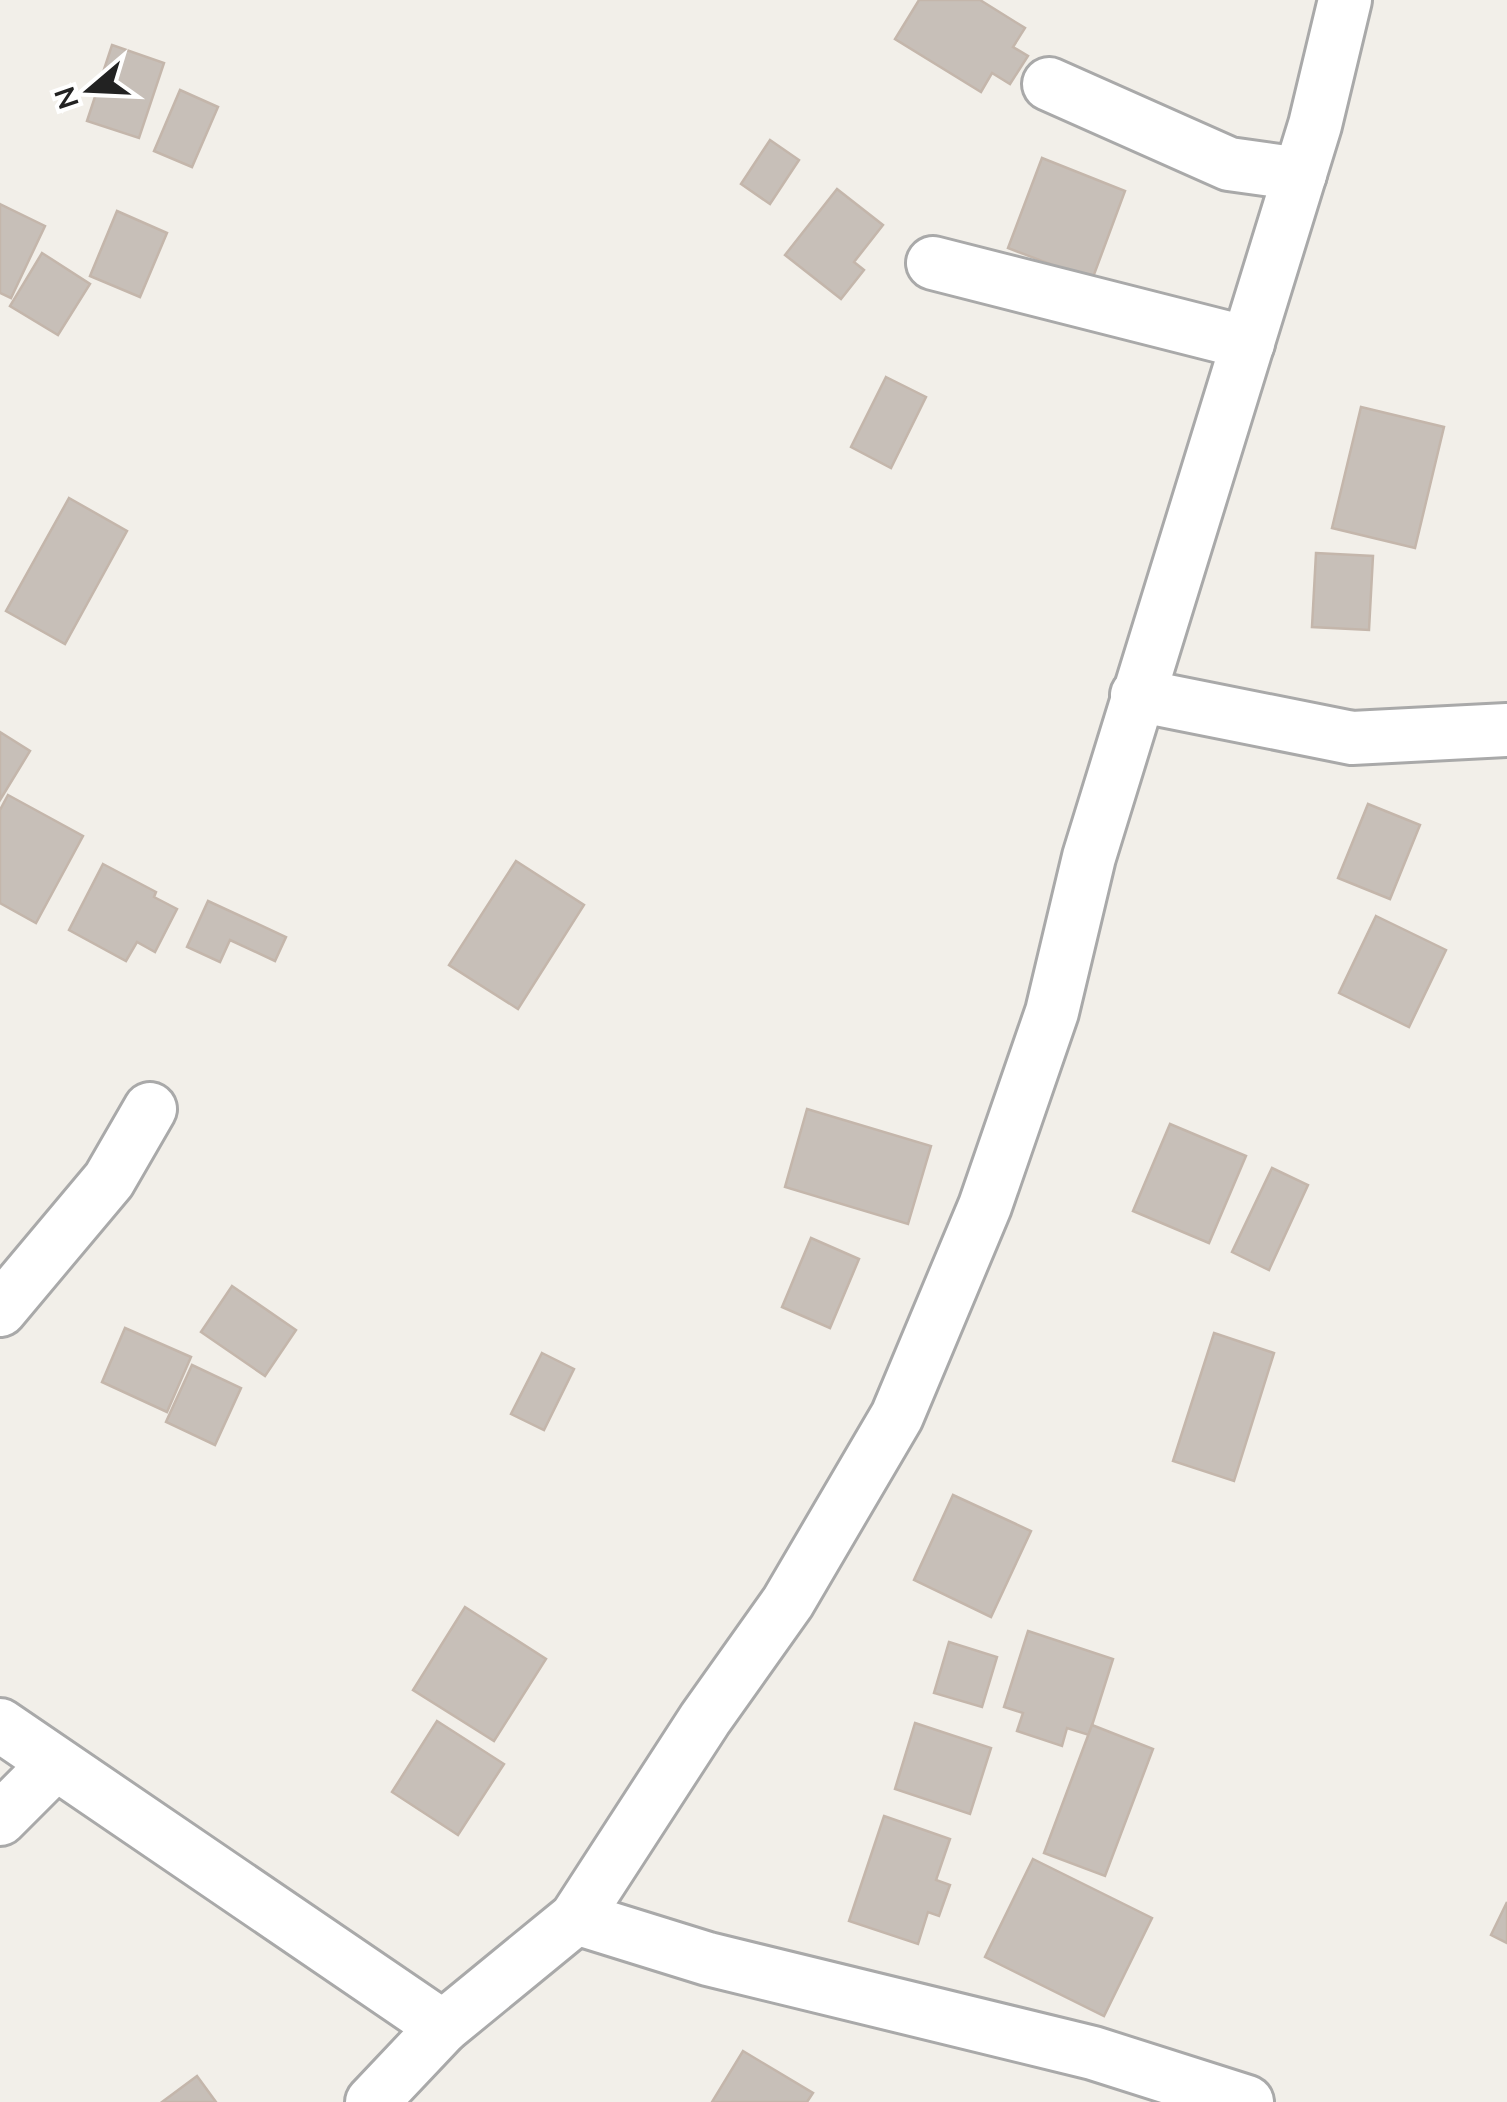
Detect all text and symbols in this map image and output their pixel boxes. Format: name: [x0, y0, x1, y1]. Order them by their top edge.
north arrow: [40, 40, 140, 140]
text: N: [46, 83, 86, 114]

